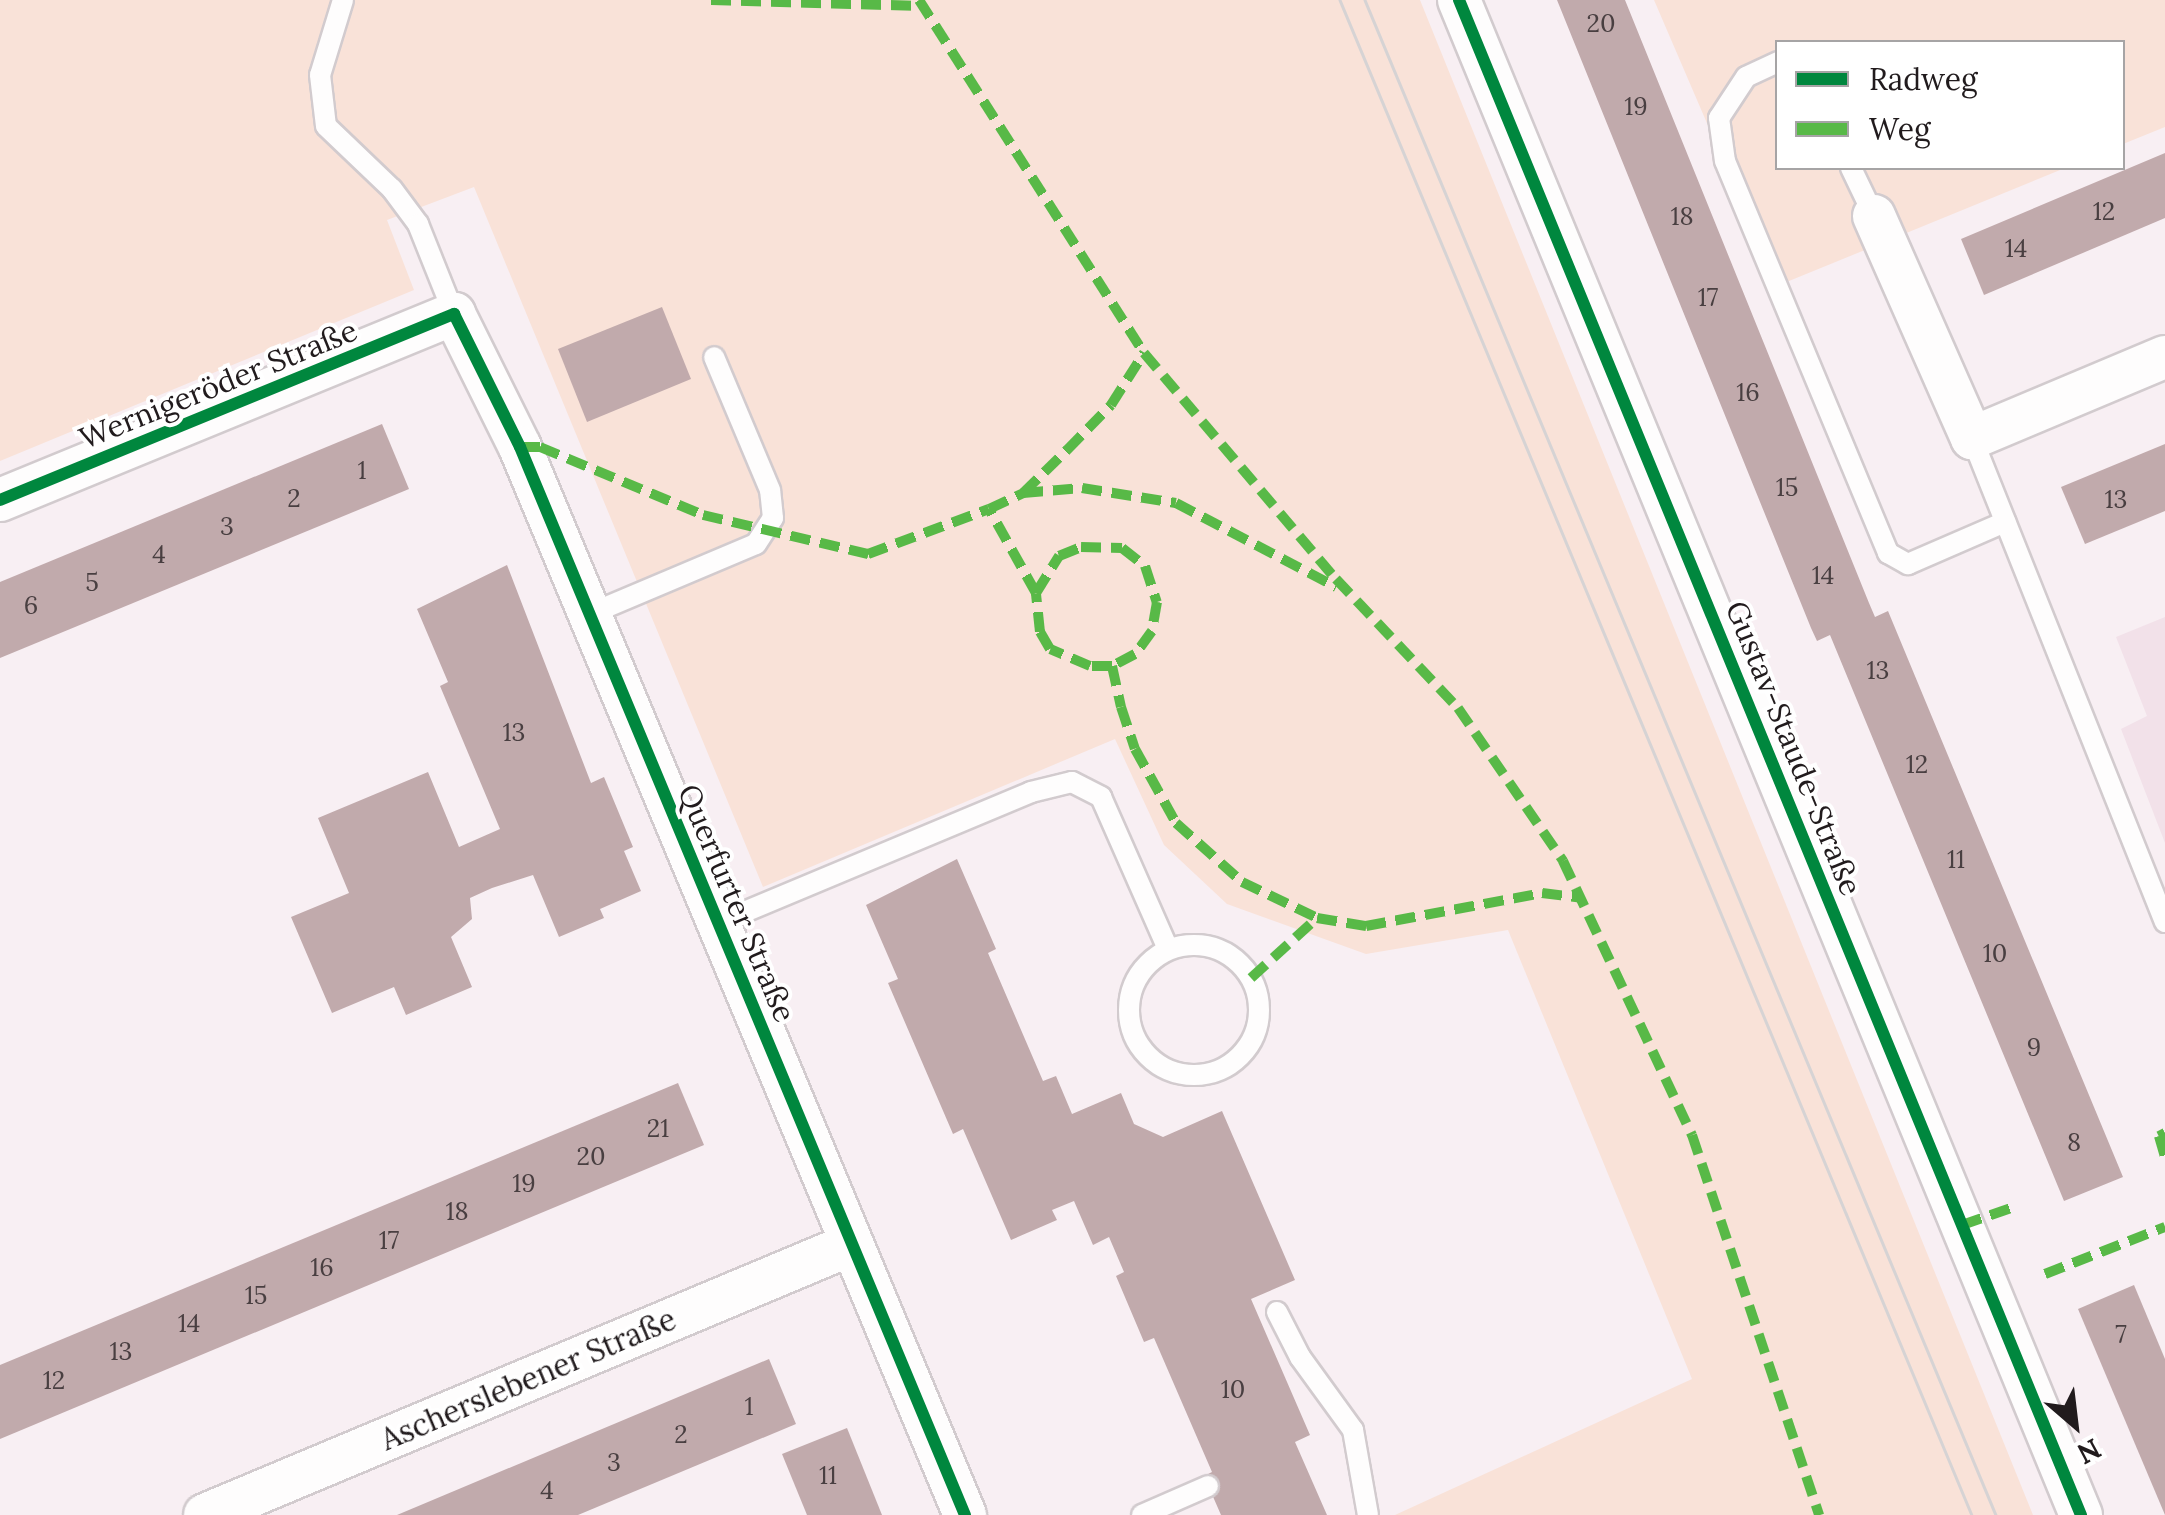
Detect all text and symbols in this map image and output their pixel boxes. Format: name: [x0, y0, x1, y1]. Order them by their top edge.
house number: 20: [1587, 8, 1615, 38]
legend: [1775, 40, 2125, 170]
text: Radweg: [1869, 60, 1978, 98]
house number: 19: [1624, 91, 1648, 121]
text: Weg: [1869, 110, 1931, 148]
house number: 12: [2093, 196, 2115, 226]
house number: 18: [1670, 201, 1694, 231]
house number: 14: [2005, 233, 2027, 263]
house number: 17: [1698, 282, 1718, 312]
street label: Wernigeröder Straße: [74, 312, 362, 456]
house number: 16: [1736, 377, 1760, 407]
house number: 1: [357, 455, 367, 485]
house number: 15: [1776, 472, 1798, 502]
house number: 2: [287, 483, 301, 513]
house number: 13: [2104, 484, 2128, 514]
house number: 3: [220, 511, 234, 541]
house number: 4: [152, 539, 166, 569]
house number: 14: [1812, 560, 1834, 590]
house number: 5: [85, 567, 99, 597]
house number: 6: [24, 590, 38, 620]
street label: Gustav-Staude-Straße: [1718, 596, 1870, 900]
house number: 13: [1866, 655, 1890, 685]
house number: 13: [502, 717, 526, 747]
house number: 12: [1906, 749, 1928, 779]
street label: Querfurter Straße: [671, 779, 803, 1027]
house number: 11: [1947, 844, 1965, 874]
house number: 10: [1983, 938, 2007, 968]
house number: 9: [2027, 1032, 2041, 1062]
house number: 21: [647, 1113, 669, 1143]
house number: 8: [2067, 1127, 2081, 1157]
house number: 20: [577, 1141, 605, 1171]
house number: 19: [512, 1168, 536, 1198]
house number: 18: [445, 1196, 469, 1226]
house number: 17: [379, 1225, 399, 1255]
house number: 16: [310, 1252, 334, 1282]
house number: 15: [245, 1280, 267, 1310]
street label: Ascherslebener Straße: [375, 1301, 681, 1457]
house number: 14: [178, 1308, 200, 1338]
house number: 7: [2115, 1319, 2127, 1349]
house number: 13: [109, 1336, 133, 1366]
house number: 12: [43, 1365, 65, 1395]
house number: 10: [1221, 1374, 1245, 1404]
north arrow: [2025, 1375, 2125, 1475]
house number: 1: [744, 1391, 754, 1421]
house number: 2: [674, 1419, 688, 1449]
text: N: [2071, 1431, 2107, 1472]
house number: 3: [607, 1447, 621, 1477]
house number: 11: [819, 1460, 837, 1490]
house number: 4: [540, 1475, 554, 1505]

